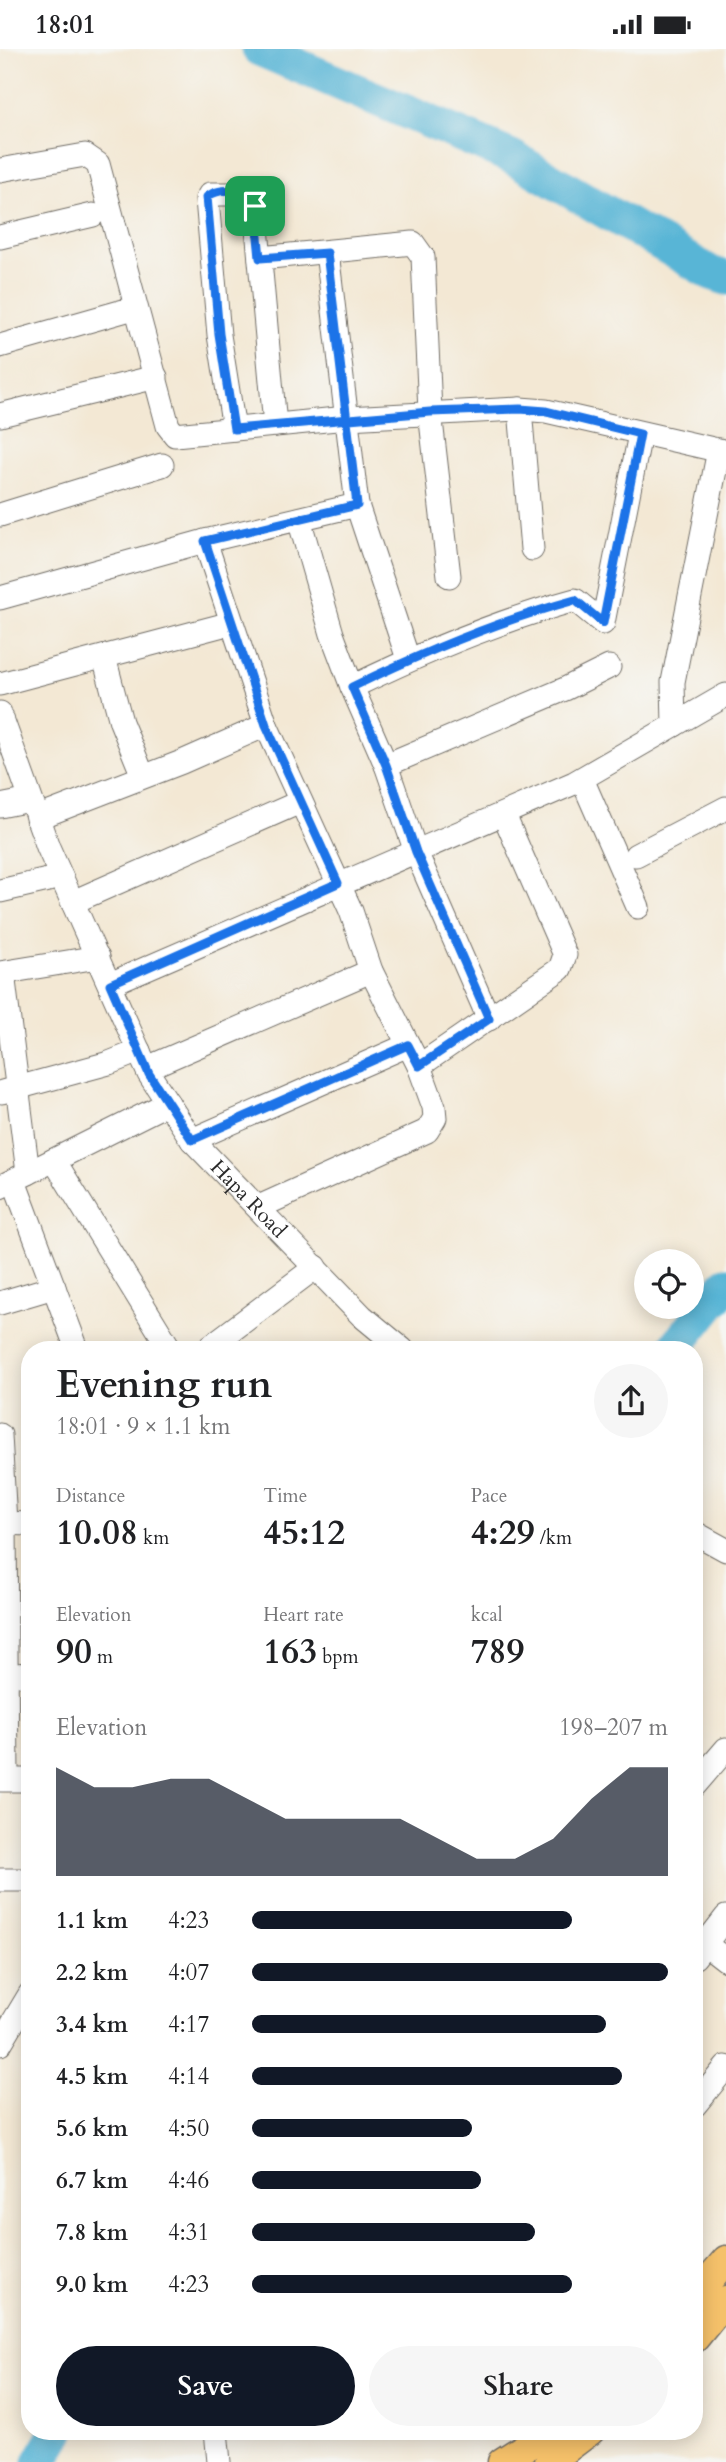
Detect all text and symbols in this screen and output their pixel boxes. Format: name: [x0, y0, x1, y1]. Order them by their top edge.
text: 18:01: [35, 7, 96, 42]
pin: [225, 176, 285, 236]
icon: arrive: [236, 187, 274, 225]
street label: Hapa Road: [203, 1153, 293, 1245]
map controls: [634, 1249, 704, 1319]
button: locate: [634, 1249, 704, 1319]
text: Evening run: [56, 1359, 272, 1411]
button: share: [594, 1364, 668, 1438]
text: 18:01 · 9 × 1.1 km: [56, 1411, 230, 1442]
text: Distance: [56, 1483, 125, 1509]
text: Time: [263, 1483, 307, 1509]
text: Pace: [471, 1483, 507, 1509]
text: 10.08: [56, 1509, 138, 1557]
text: 45:12: [263, 1509, 345, 1557]
text: 4:29: [471, 1509, 535, 1557]
text: km: [138, 1525, 169, 1551]
text: /km: [535, 1525, 572, 1551]
text: Elevation: [56, 1602, 131, 1628]
text: Heart rate: [263, 1602, 344, 1628]
text: kcal: [471, 1602, 503, 1628]
text: 90: [56, 1628, 92, 1676]
text: 163: [263, 1628, 317, 1676]
text: 789: [471, 1628, 524, 1676]
text: m: [92, 1644, 113, 1670]
text: bpm: [317, 1644, 359, 1670]
text: Elevation: [56, 1712, 147, 1743]
text: 198–207 m: [559, 1712, 668, 1743]
text: 1.1 km: [56, 1905, 128, 1936]
text: 4:23: [168, 1905, 209, 1936]
text: 2.2 km: [56, 1957, 128, 1988]
text: 4:07: [168, 1957, 209, 1988]
text: 3.4 km: [56, 2009, 128, 2040]
text: 4:17: [168, 2009, 209, 2040]
text: 4.5 km: [56, 2061, 128, 2092]
text: 4:14: [168, 2061, 209, 2092]
text: 5.6 km: [56, 2113, 128, 2144]
text: 4:50: [168, 2113, 209, 2144]
text: 6.7 km: [56, 2165, 128, 2196]
text: 4:46: [168, 2165, 209, 2196]
text: 7.8 km: [56, 2217, 128, 2248]
text: 4:31: [168, 2217, 209, 2248]
text: 9.0 km: [56, 2269, 128, 2300]
text: 4:23: [168, 2269, 209, 2300]
button: Save: [56, 2346, 355, 2426]
button: Share: [369, 2346, 668, 2426]

